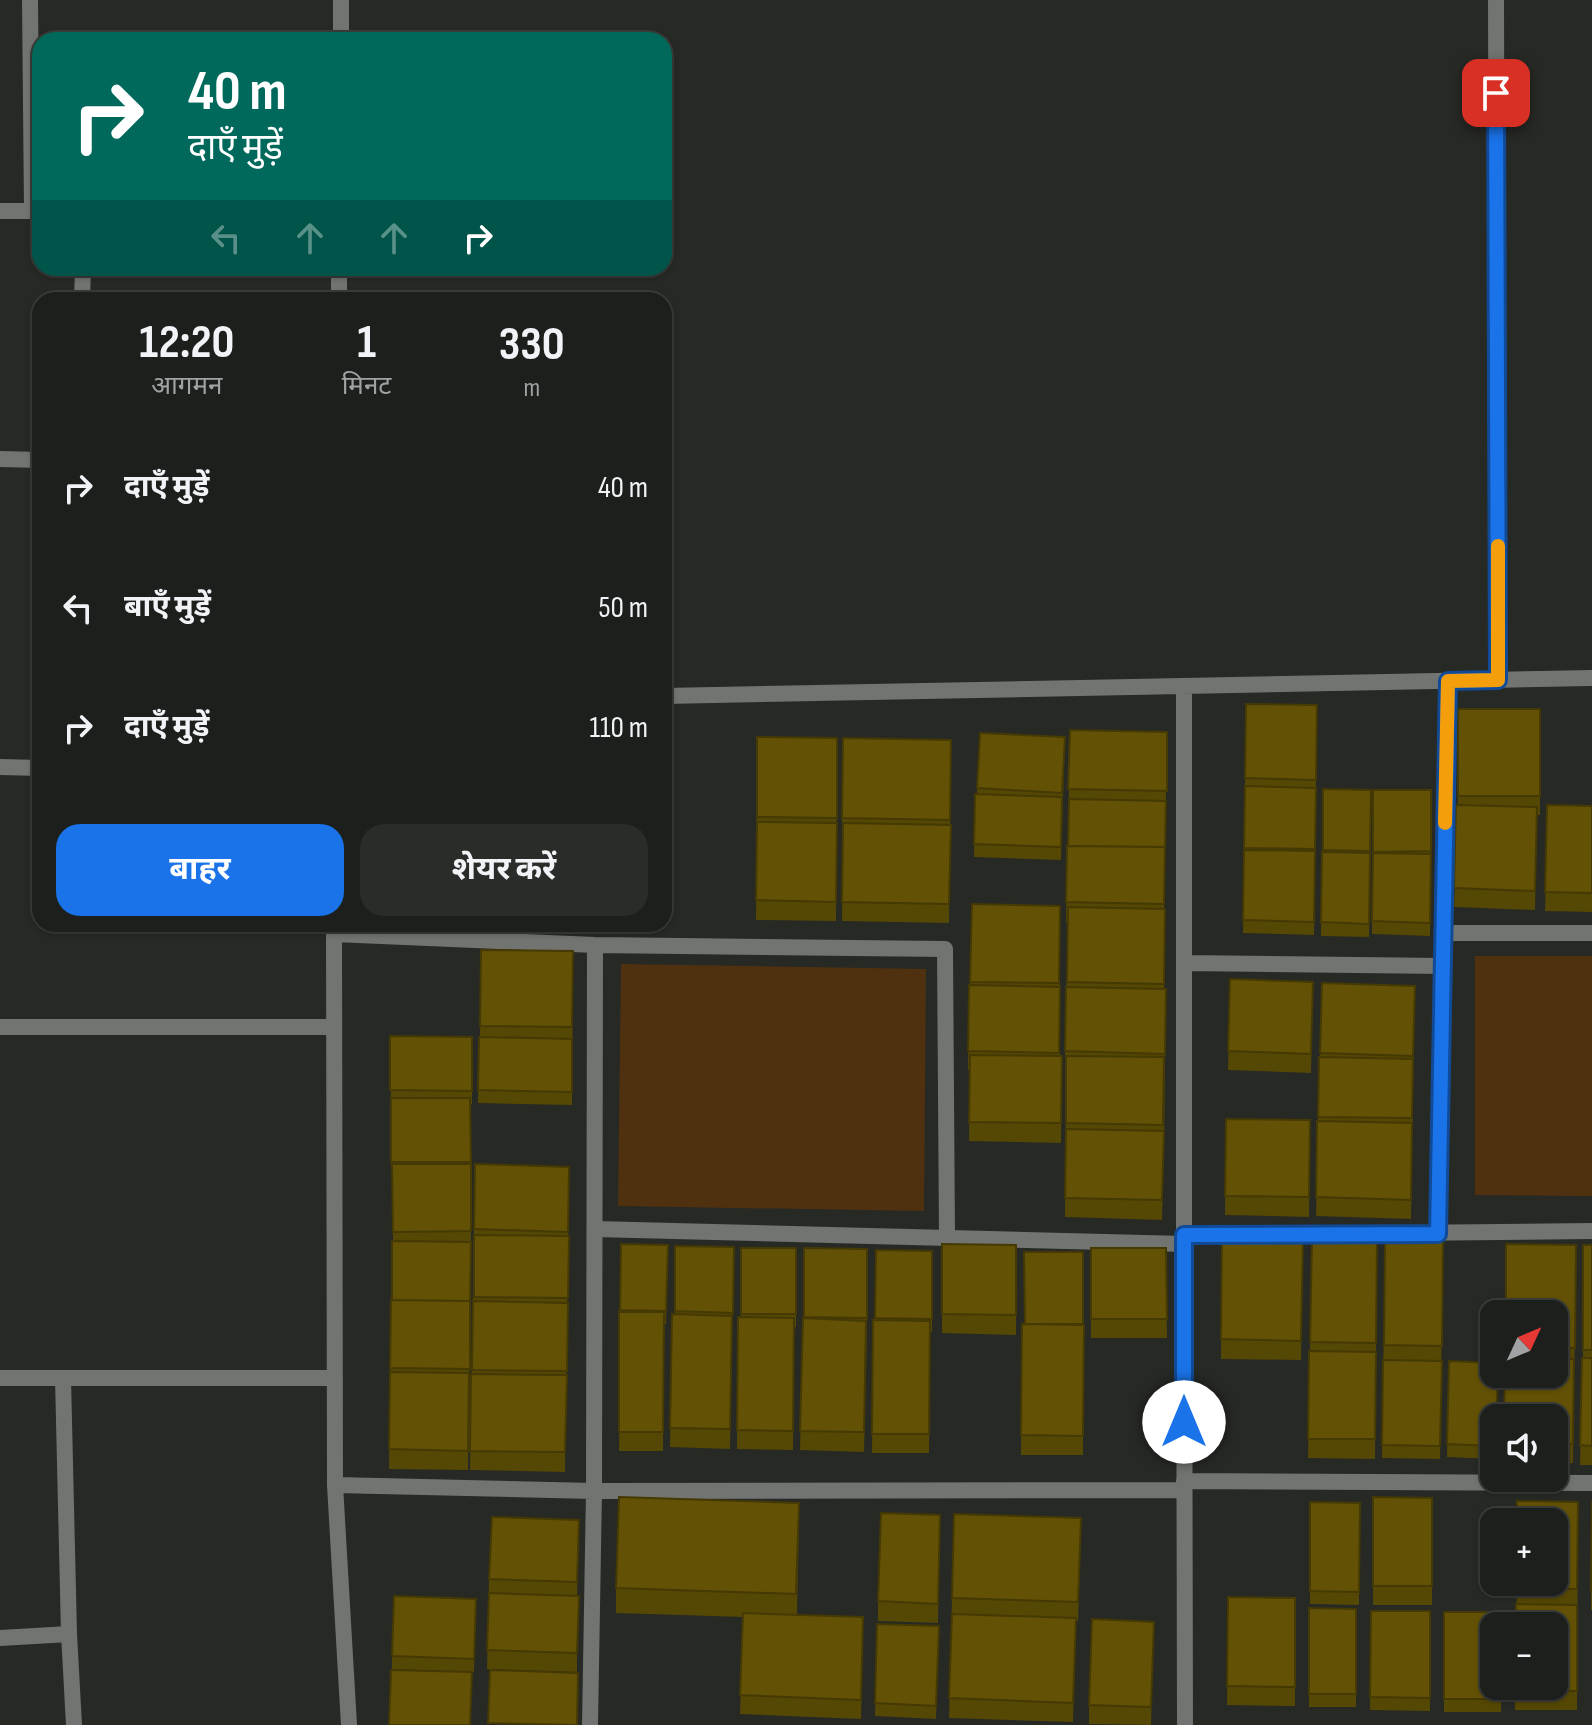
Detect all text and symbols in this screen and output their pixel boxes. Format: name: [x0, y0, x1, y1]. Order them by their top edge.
text: 40 m: [188, 59, 287, 126]
pin: [1462, 59, 1530, 127]
icon: right: [56, 64, 160, 168]
icon: arrive: [1474, 71, 1518, 115]
text: दाएँ मुड़ें: [188, 127, 283, 170]
icon: left: [204, 216, 248, 260]
icon: ahead: [288, 216, 332, 260]
icon: ahead: [372, 216, 416, 260]
icon: right: [456, 216, 500, 260]
text: 12:20: [139, 314, 234, 371]
text: 1: [357, 314, 376, 371]
text: 330: [499, 316, 565, 373]
text: आगमन: [151, 371, 222, 402]
text: मिनट: [342, 371, 391, 402]
text: m: [523, 373, 540, 404]
icon: right: [56, 466, 100, 510]
text: दाएँ मुड़ें: [124, 469, 209, 505]
text: 40 m: [598, 470, 648, 506]
icon: left: [56, 586, 100, 630]
text: बाएँ मुड़ें: [124, 589, 211, 625]
text: 50 m: [599, 590, 648, 626]
icon: right: [56, 706, 100, 750]
text: दाएँ मुड़ें: [124, 709, 209, 745]
text: 110 m: [590, 710, 648, 746]
button: बाहर: [56, 824, 344, 916]
button: शेयर करें: [360, 824, 648, 916]
north arrow: [1480, 1300, 1568, 1388]
map controls: [1480, 1300, 1568, 1700]
position arrow: [1142, 1380, 1226, 1464]
button: sound: [1480, 1404, 1568, 1492]
button: +: [1480, 1508, 1568, 1596]
button: −: [1480, 1612, 1568, 1700]

